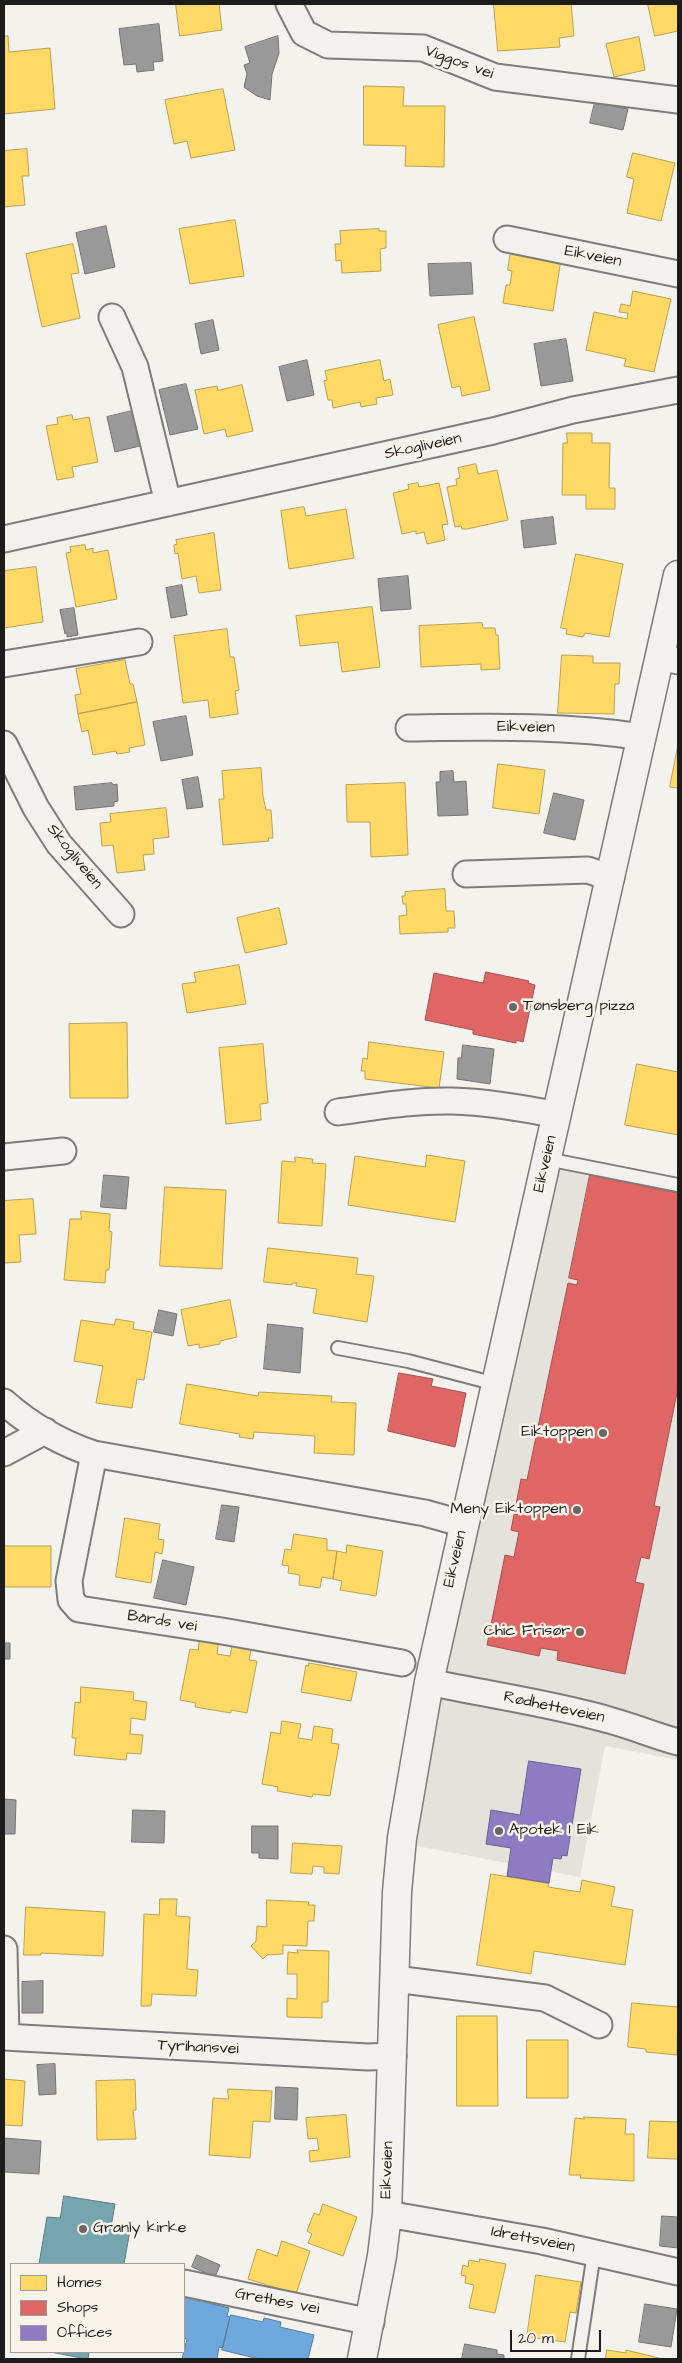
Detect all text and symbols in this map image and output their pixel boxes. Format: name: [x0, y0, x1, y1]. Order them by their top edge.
street label: Viggos vei: [422, 42, 496, 84]
street label: Eikveien: [563, 242, 623, 272]
street label: Skogliveien: [383, 429, 463, 465]
street label: Eikveien: [497, 718, 555, 738]
street label: Skogliveien: [42, 821, 106, 893]
place label: Tønsberg pizza: [523, 997, 634, 1017]
marker: Tønsberg pizza: [507, 1001, 519, 1013]
street label: Eikveien: [530, 1134, 562, 1194]
place label: Eiktoppen: [521, 1423, 593, 1443]
marker: Eiktoppen: [597, 1427, 609, 1439]
place label: Meny Eiktoppen: [450, 1500, 567, 1520]
marker: Meny Eiktoppen: [571, 1504, 583, 1516]
street label: Eikveien: [440, 1529, 472, 1589]
street label: Bårds vei: [126, 1607, 198, 1637]
place label: Chic Frisør: [484, 1622, 570, 1642]
marker: Chic Frisør: [574, 1626, 586, 1638]
street label: Rødhetteveien: [502, 1688, 606, 1728]
place label: Apotek 1 Eik: [509, 1821, 599, 1841]
marker: Apotek 1 Eik: [493, 1825, 505, 1837]
street label: Tyrihansvei: [157, 2036, 239, 2060]
street label: Eikveien: [377, 2141, 399, 2199]
place label: Granly kirke: [93, 2219, 186, 2239]
street label: Idrettsveien: [489, 2222, 577, 2258]
marker: Granly kirke: [77, 2223, 89, 2235]
legend: [10, 2263, 185, 2353]
text: Homes: [57, 2272, 102, 2293]
street label: Grethes vei: [233, 2284, 321, 2320]
text: Shops: [57, 2297, 98, 2318]
scale bar: [512, 2320, 603, 2352]
text: Offices: [57, 2322, 112, 2343]
text: 20 m: [518, 2328, 554, 2349]

